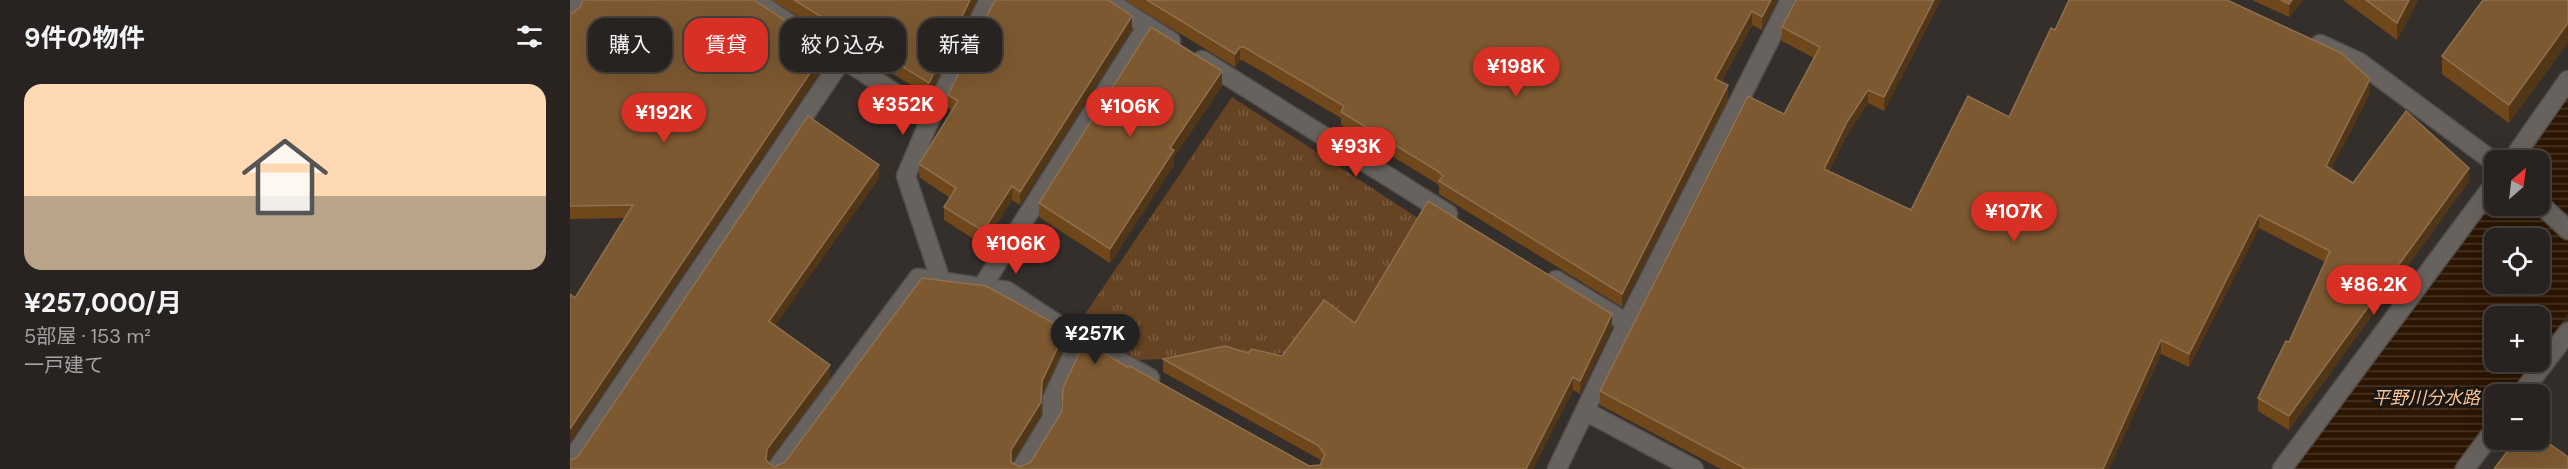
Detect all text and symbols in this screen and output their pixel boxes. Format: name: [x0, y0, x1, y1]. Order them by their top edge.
chip: 購入: [588, 18, 672, 72]
chip: 賃貸: [684, 18, 768, 72]
chip: 絞り込み: [780, 18, 906, 72]
chip: 新着: [918, 18, 1002, 72]
icon: filters: [513, 20, 546, 53]
text: 9件の物件: [24, 21, 145, 55]
pin: ¥198K: [1474, 47, 1558, 98]
text: ¥198K: [1487, 53, 1545, 79]
pin: ¥352K: [861, 85, 945, 136]
pin: ¥106K: [1088, 87, 1172, 138]
text: ¥352K: [872, 91, 934, 117]
pin: ¥192K: [622, 93, 706, 144]
text: ¥106K: [1100, 93, 1160, 119]
text: ¥192K: [635, 99, 693, 125]
icon: home: [231, 123, 339, 231]
pin: ¥93K: [1320, 127, 1392, 178]
text: ¥93K: [1331, 133, 1381, 159]
north arrow: [2484, 150, 2550, 216]
map controls: [2484, 150, 2550, 450]
pin: ¥107K: [1972, 192, 2056, 243]
text: ¥107K: [1985, 198, 2043, 224]
pin: ¥106K: [974, 224, 1058, 275]
button: locate: [2484, 228, 2550, 294]
text: ¥106K: [986, 230, 1046, 256]
pin: ¥86.2K: [2325, 265, 2423, 316]
text: ¥86.2K: [2340, 271, 2408, 297]
text: ¥257,000/月: [24, 286, 182, 320]
button: +: [2484, 306, 2550, 372]
pin: ¥257K: [1053, 314, 1137, 365]
text: ¥257K: [1065, 320, 1125, 346]
text: 5部屋 · 153 m²: [24, 323, 151, 349]
text: 一戸建て: [24, 352, 104, 378]
button: −: [2484, 384, 2550, 450]
water label: 平野川分水路: [2372, 386, 2482, 410]

